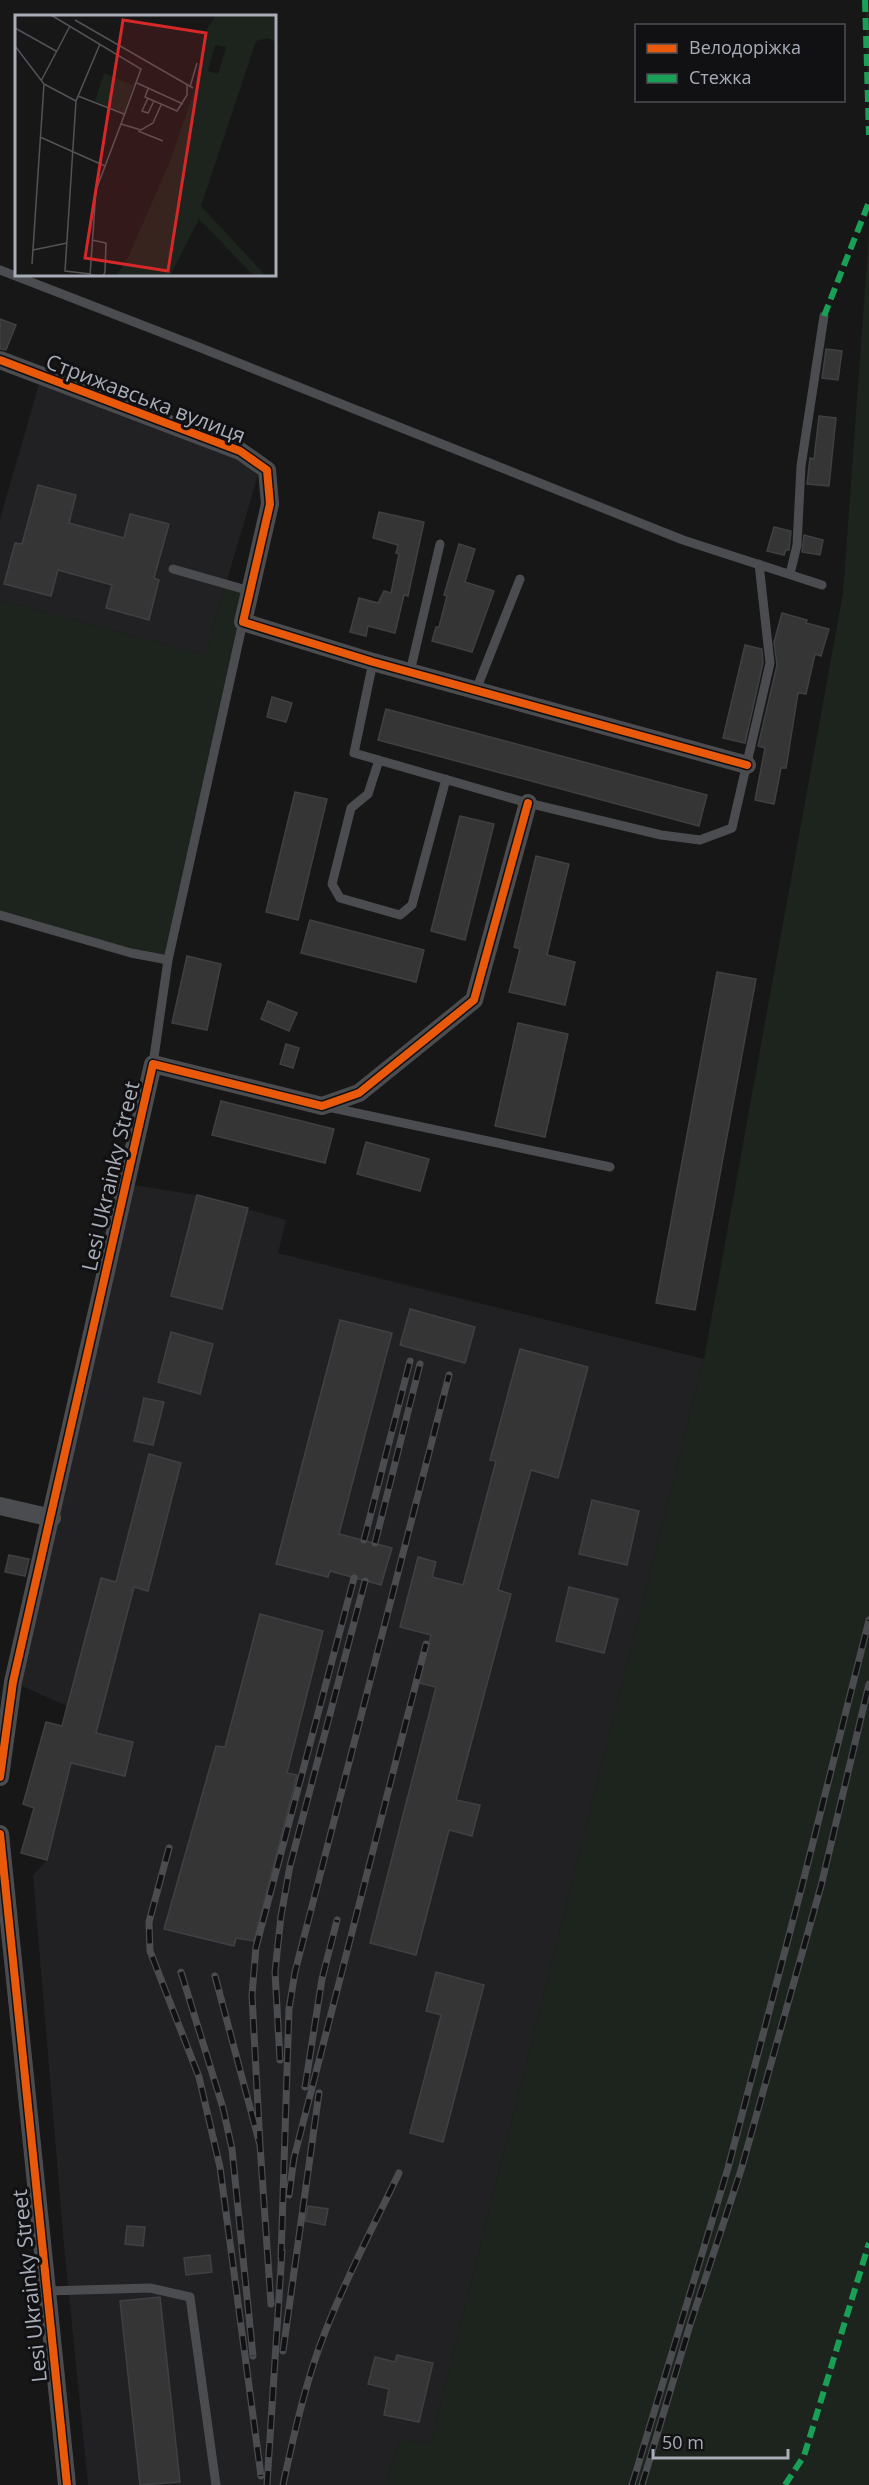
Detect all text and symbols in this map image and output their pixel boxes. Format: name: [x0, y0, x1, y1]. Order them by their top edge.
inset map: [15, 15, 276, 276]
legend: [635, 24, 845, 102]
text: Велодоріжка: [689, 35, 801, 59]
text: Стежка: [689, 65, 751, 89]
street label: Стрижавська вулиця: [42, 347, 250, 449]
street label: Lesi Ukrainky Street: [75, 1078, 145, 1274]
street label: Lesi Ukrainky Street: [5, 2188, 53, 2384]
scale bar: [653, 2422, 788, 2460]
text: 50 m: [662, 2430, 704, 2454]

